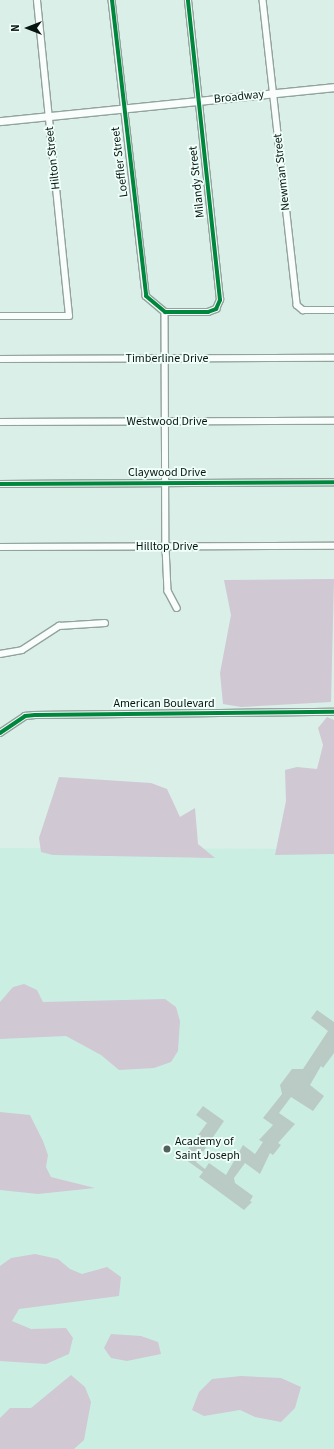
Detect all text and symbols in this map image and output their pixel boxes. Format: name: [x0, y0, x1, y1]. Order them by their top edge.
north arrow: [8, 8, 48, 48]
text: N: [8, 24, 23, 32]
street label: Broadway: [213, 87, 265, 107]
street label: Hilton Street: [43, 126, 63, 190]
street label: Loeffler Street: [109, 126, 131, 198]
street label: Newman Street: [271, 133, 293, 211]
street label: Milandy Street: [186, 145, 208, 219]
street label: Timberline Drive: [125, 352, 209, 366]
street label: Westwood Drive: [127, 415, 207, 429]
street label: Claywood Drive: [128, 466, 206, 480]
street label: Hilltop Drive: [136, 540, 198, 554]
street label: American Boulevard: [113, 697, 215, 711]
place label: Academy of Saint Joseph: [175, 1135, 240, 1163]
marker: Academy of Saint Joseph: [162, 1144, 172, 1154]

